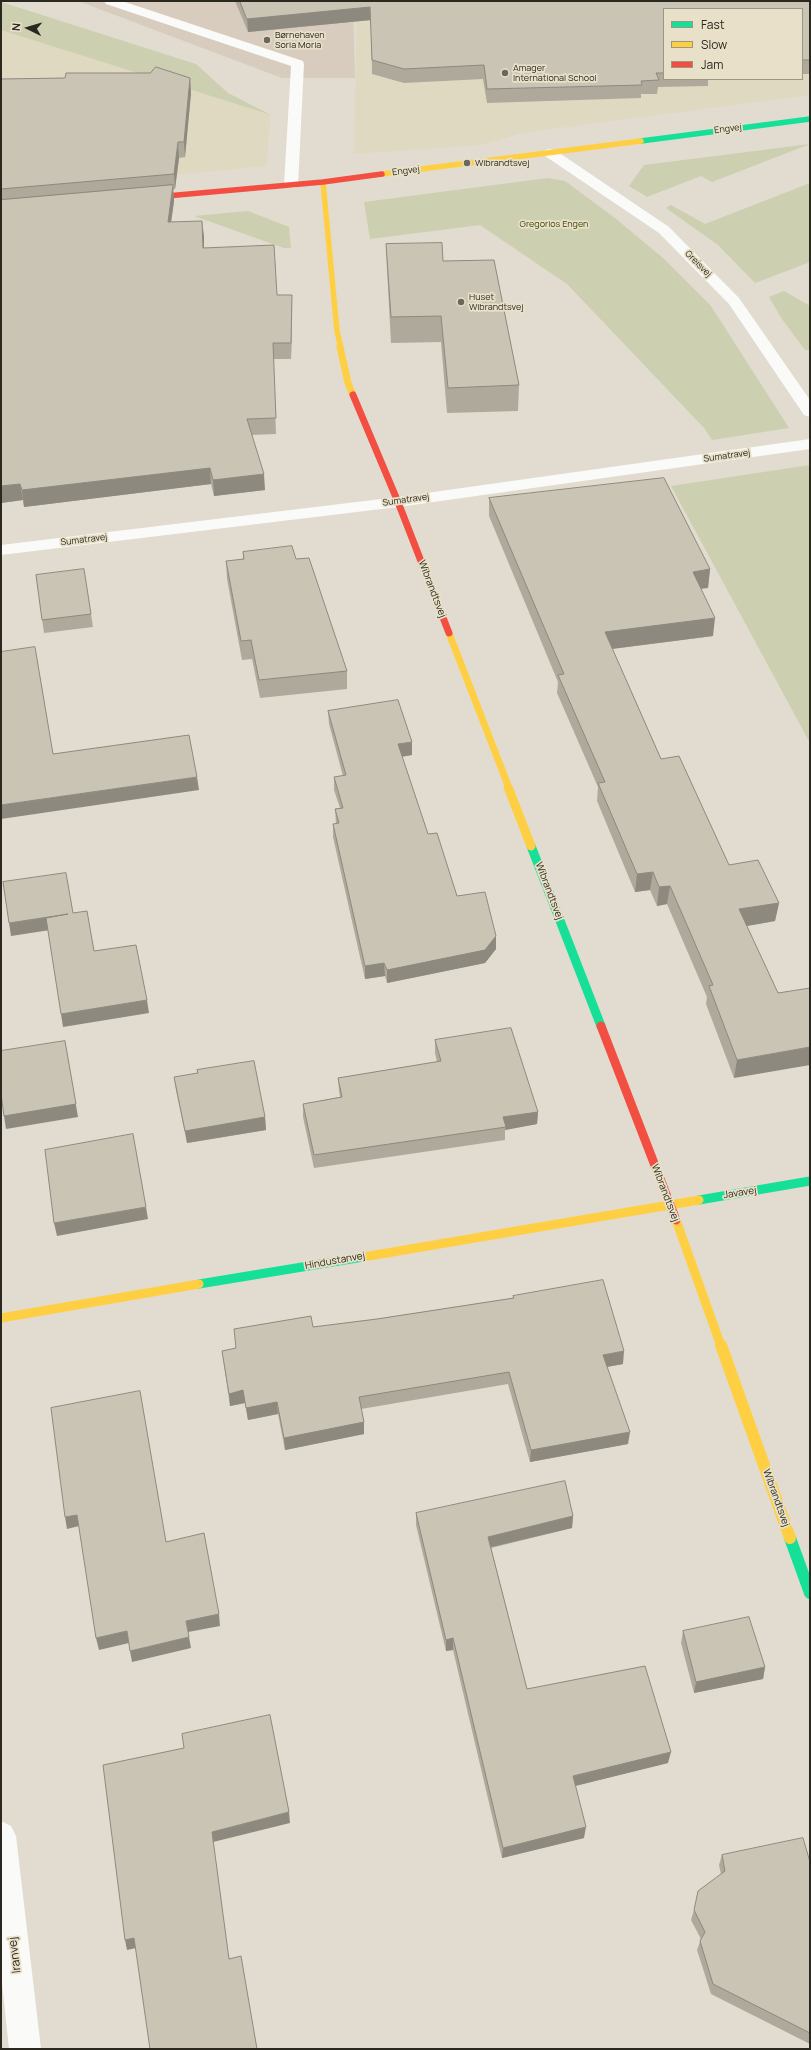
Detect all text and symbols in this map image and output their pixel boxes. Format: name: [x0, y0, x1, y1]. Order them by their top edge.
north arrow: [8, 8, 48, 48]
legend: [663, 8, 803, 80]
text: Fast: [701, 16, 725, 33]
text: N: [8, 22, 23, 32]
place label: Børnehaven Soria Moria: [275, 30, 325, 51]
marker: Børnehaven Soria Moria: [262, 35, 272, 45]
text: Slow: [701, 36, 727, 53]
text: Jam: [701, 56, 723, 73]
place label: Amager International School: [513, 63, 597, 84]
marker: Amager International School: [500, 68, 510, 78]
street label: Engvej: [714, 122, 742, 136]
marker: Wibrandtsvej: [462, 158, 472, 168]
place label: Wibrandtsvej: [475, 158, 529, 168]
street label: Engvej: [392, 164, 420, 178]
park label: Gregorios Engen: [520, 219, 588, 229]
street label: Greisvej: [682, 248, 714, 280]
place label: Huset Wibrandtsvej: [469, 292, 523, 313]
marker: Huset Wibrandtsvej: [456, 297, 466, 307]
street label: Sumatravej: [703, 447, 751, 465]
street label: Sumatravej: [382, 491, 430, 509]
street label: Sumatravej: [60, 532, 108, 548]
street label: Wibrandtsvej: [416, 559, 448, 619]
street label: Wibrandtsvej: [533, 861, 565, 921]
street label: Wibrandtsvej: [649, 1163, 681, 1223]
street label: Javavej: [723, 1184, 757, 1202]
street label: Hindustanvej: [304, 1250, 366, 1272]
street label: Wibrandtsvej: [760, 1468, 792, 1528]
street label: Iranvej: [6, 1936, 24, 1974]

